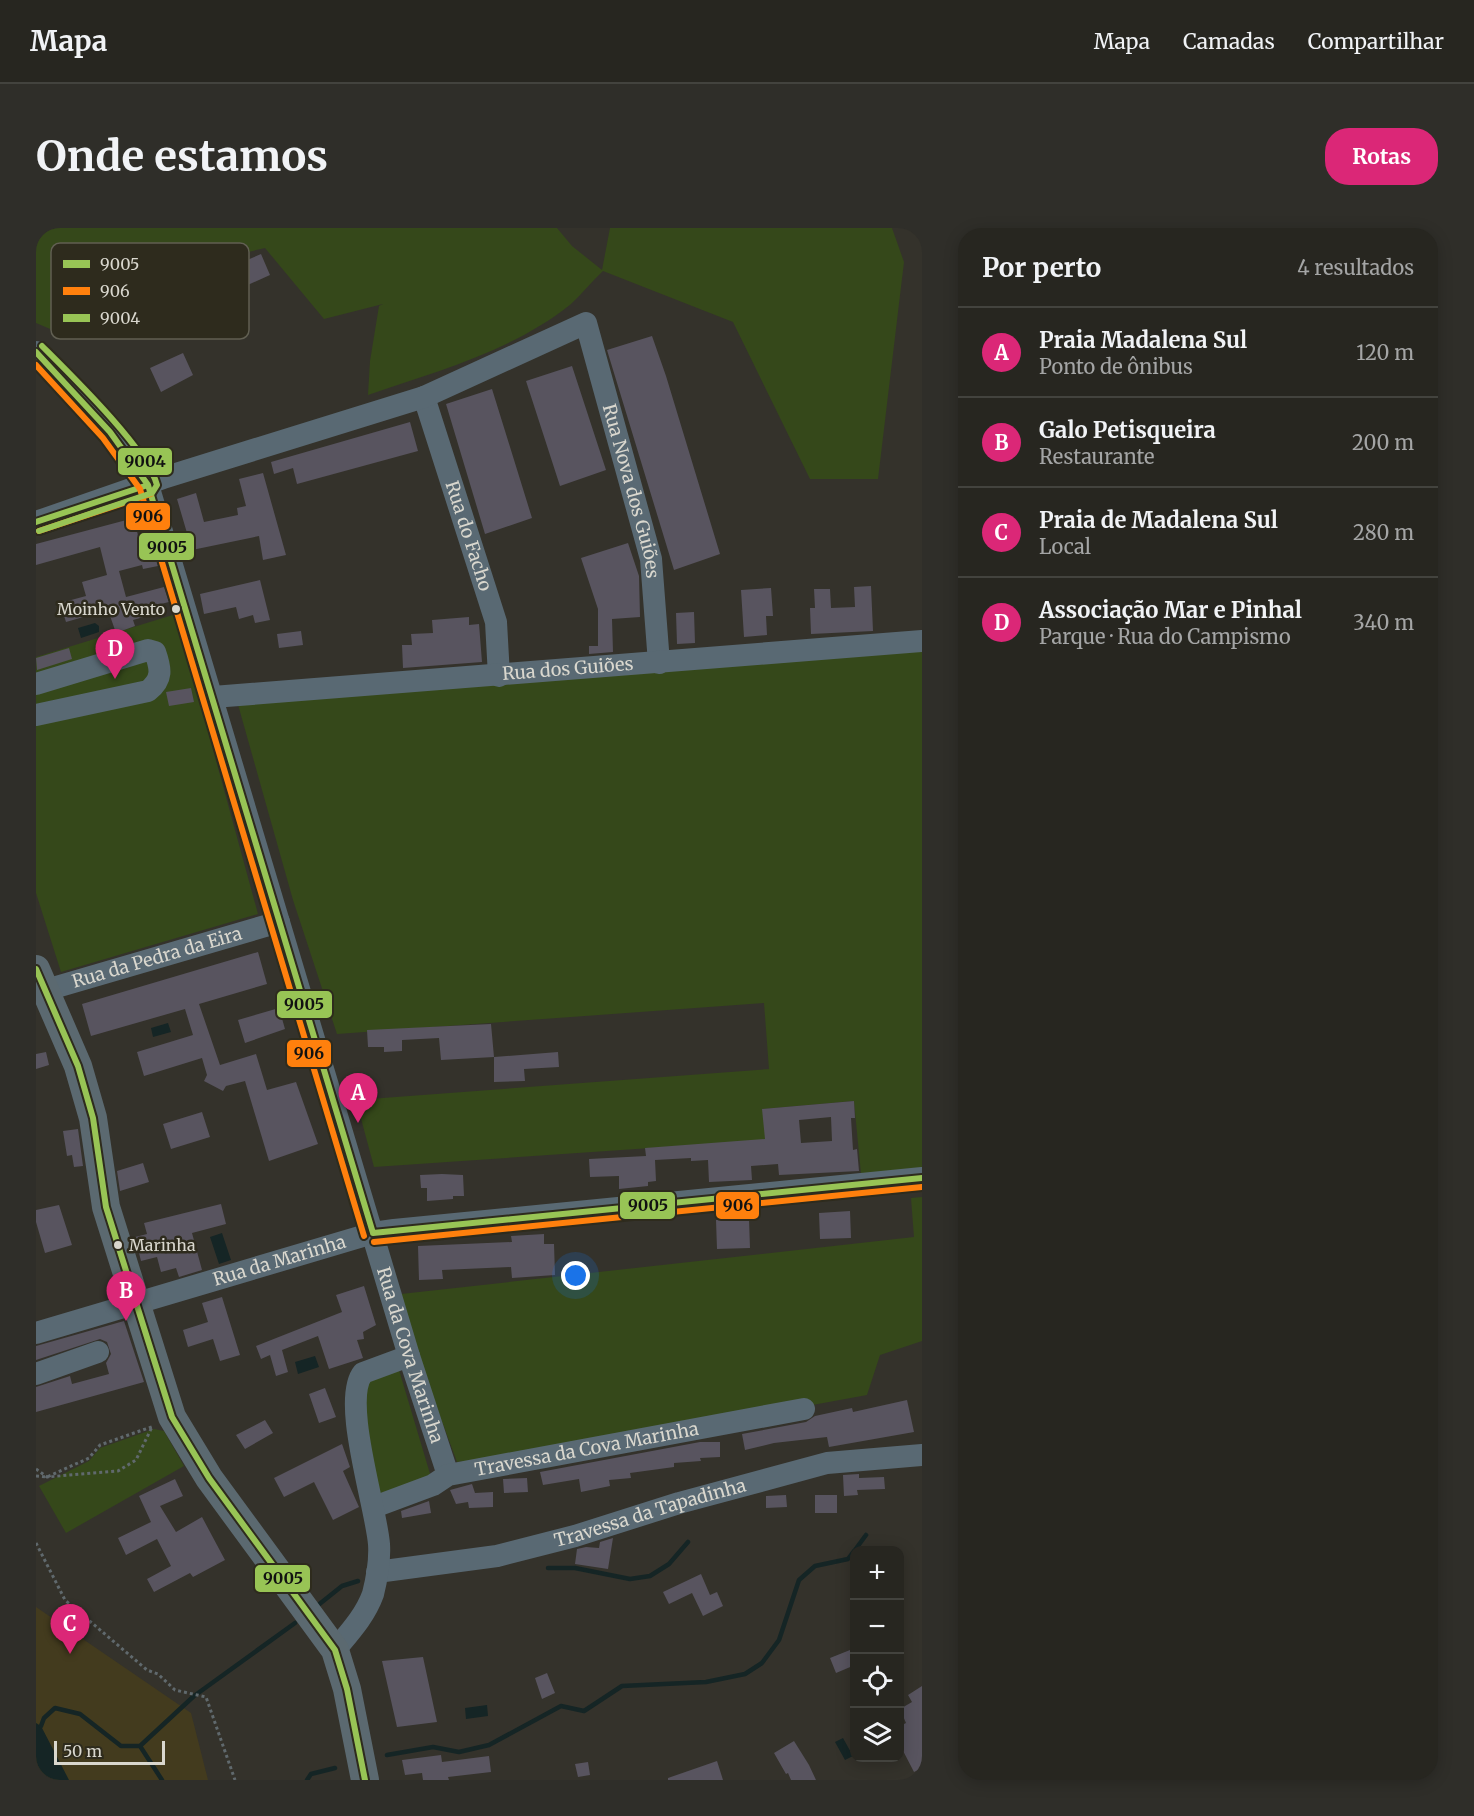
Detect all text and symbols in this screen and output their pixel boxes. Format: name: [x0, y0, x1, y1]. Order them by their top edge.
text: Mapa: [30, 23, 107, 59]
text: Mapa: [1094, 28, 1150, 55]
text: Camadas: [1183, 28, 1275, 55]
text: Compartilhar: [1308, 28, 1444, 55]
button: Rotas: [1325, 128, 1438, 185]
text: Onde estamos: [36, 130, 328, 182]
legend: [51, 243, 249, 339]
text: Por perto: [982, 251, 1101, 284]
text: 9005: [100, 254, 139, 274]
text: 4 resultados: [1297, 255, 1414, 280]
text: 906: [100, 281, 130, 301]
text: 9004: [100, 308, 140, 328]
text: Praia Madalena Sul: [1039, 326, 1247, 354]
text: A: [994, 340, 1009, 365]
text: 120 m: [1356, 340, 1414, 365]
text: Ponto de ônibus: [1039, 354, 1193, 379]
street label: Rua Nova dos Guiões: [598, 401, 664, 579]
text: Galo Petisqueira: [1039, 416, 1216, 444]
text: B: [995, 430, 1008, 455]
text: 200 m: [1352, 430, 1414, 455]
text: Restaurante: [1039, 444, 1154, 469]
line badge: 9004: [117, 447, 173, 476]
text: 9004: [124, 451, 166, 471]
street label: Rua do Facho: [441, 478, 497, 594]
line badge: 906: [125, 502, 171, 531]
text: 906: [133, 506, 163, 526]
text: Praia de Madalena Sul: [1039, 506, 1278, 534]
text: C: [995, 520, 1008, 545]
text: 280 m: [1353, 520, 1414, 545]
line badge: 9005: [138, 532, 195, 561]
text: Local: [1039, 534, 1091, 559]
text: 9005: [147, 537, 187, 557]
text: Associação Mar e Pinhal: [1039, 596, 1302, 624]
place label: Moinho Vento: [57, 599, 165, 619]
marker: Moinho Vento: [170, 603, 182, 615]
text: D: [994, 610, 1009, 635]
text: 340 m: [1353, 610, 1414, 635]
text: Parque · Rua do Campismo: [1039, 624, 1291, 649]
pin: D: [96, 630, 134, 679]
street label: Rua dos Guiões: [501, 652, 634, 685]
street label: Rua da Pedra da Eira: [69, 921, 245, 993]
line badge: 9005: [276, 990, 333, 1019]
text: 9005: [284, 994, 324, 1014]
line badge: 906: [286, 1039, 332, 1068]
text: 906: [294, 1043, 324, 1063]
pin: A: [338, 1074, 378, 1123]
line badge: 9005: [619, 1191, 676, 1220]
line badge: 906: [715, 1191, 760, 1220]
text: 9005: [628, 1195, 668, 1215]
text: 906: [723, 1195, 753, 1215]
street label: Rua da Marinha: [210, 1230, 349, 1291]
place label: Marinha: [129, 1235, 196, 1255]
marker: Marinha: [112, 1239, 124, 1251]
your location: [561, 1261, 590, 1290]
street label: Rua da Cova Marinha: [372, 1264, 449, 1446]
pin: B: [106, 1272, 146, 1321]
street label: Travessa da Cova Marinha: [473, 1417, 701, 1481]
street label: Travessa da Tapadinha: [552, 1473, 749, 1552]
map controls: [850, 1546, 904, 1762]
button: +: [850, 1546, 904, 1600]
line badge: 9005: [254, 1564, 311, 1593]
text: 9005: [263, 1568, 303, 1588]
button: −: [850, 1600, 904, 1654]
pin: C: [51, 1604, 90, 1654]
button: locate: [850, 1654, 904, 1708]
button: layers: [850, 1708, 904, 1762]
scale bar: [54, 1738, 165, 1766]
text: 50 m: [63, 1741, 102, 1761]

